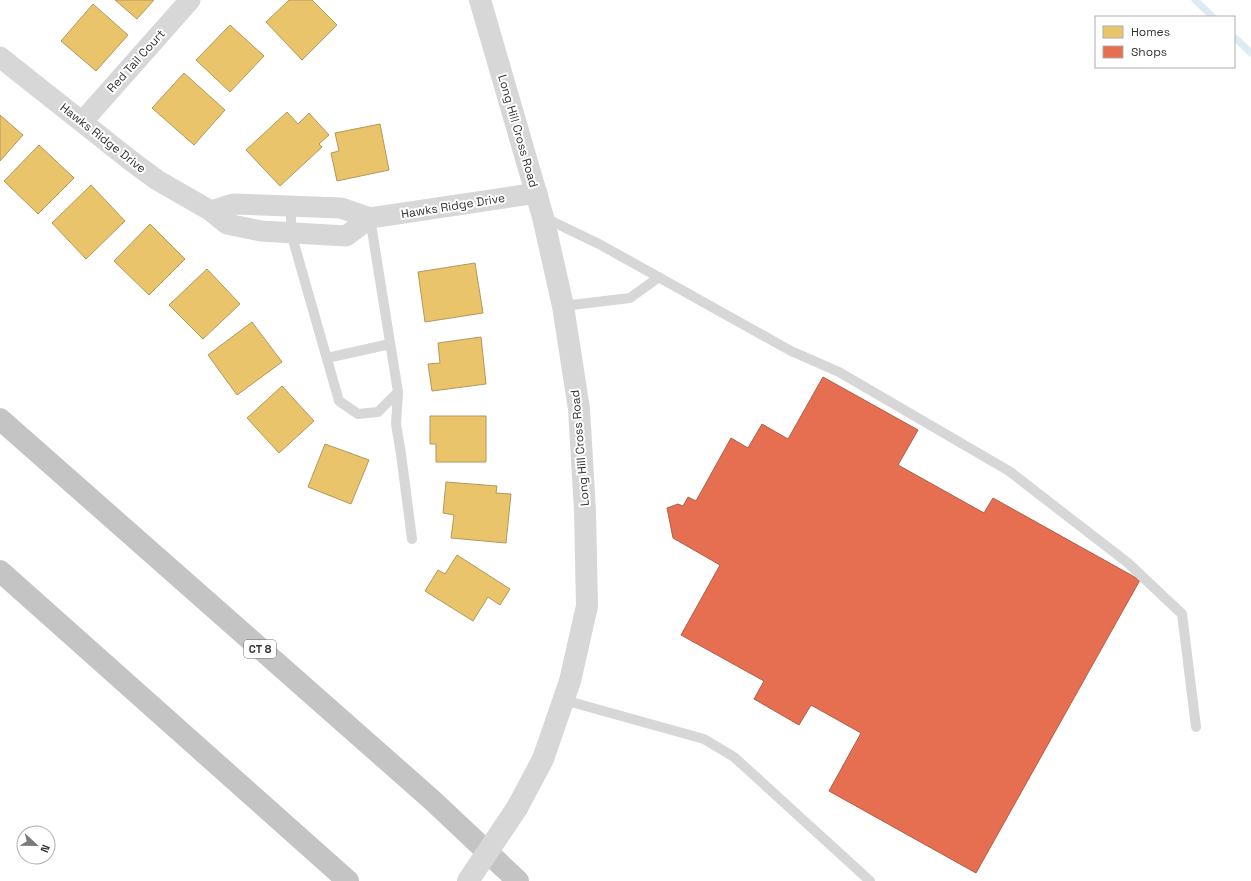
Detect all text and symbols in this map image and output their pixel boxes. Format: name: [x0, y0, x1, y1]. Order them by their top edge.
legend: [1095, 16, 1235, 68]
text: Homes: [1131, 24, 1170, 40]
street label: Red Tail Court: [103, 26, 169, 96]
text: Shops: [1131, 44, 1167, 60]
street label: Long Hill Cross Road: [494, 73, 542, 189]
street label: Hawks Ridge Drive: [57, 99, 149, 177]
street label: Hawks Ridge Drive: [400, 190, 506, 222]
street label: Long Hill Cross Road: [567, 389, 593, 507]
road number: CT 8: [244, 640, 276, 658]
north arrow: [16, 825, 56, 865]
text: N: [37, 843, 53, 855]

